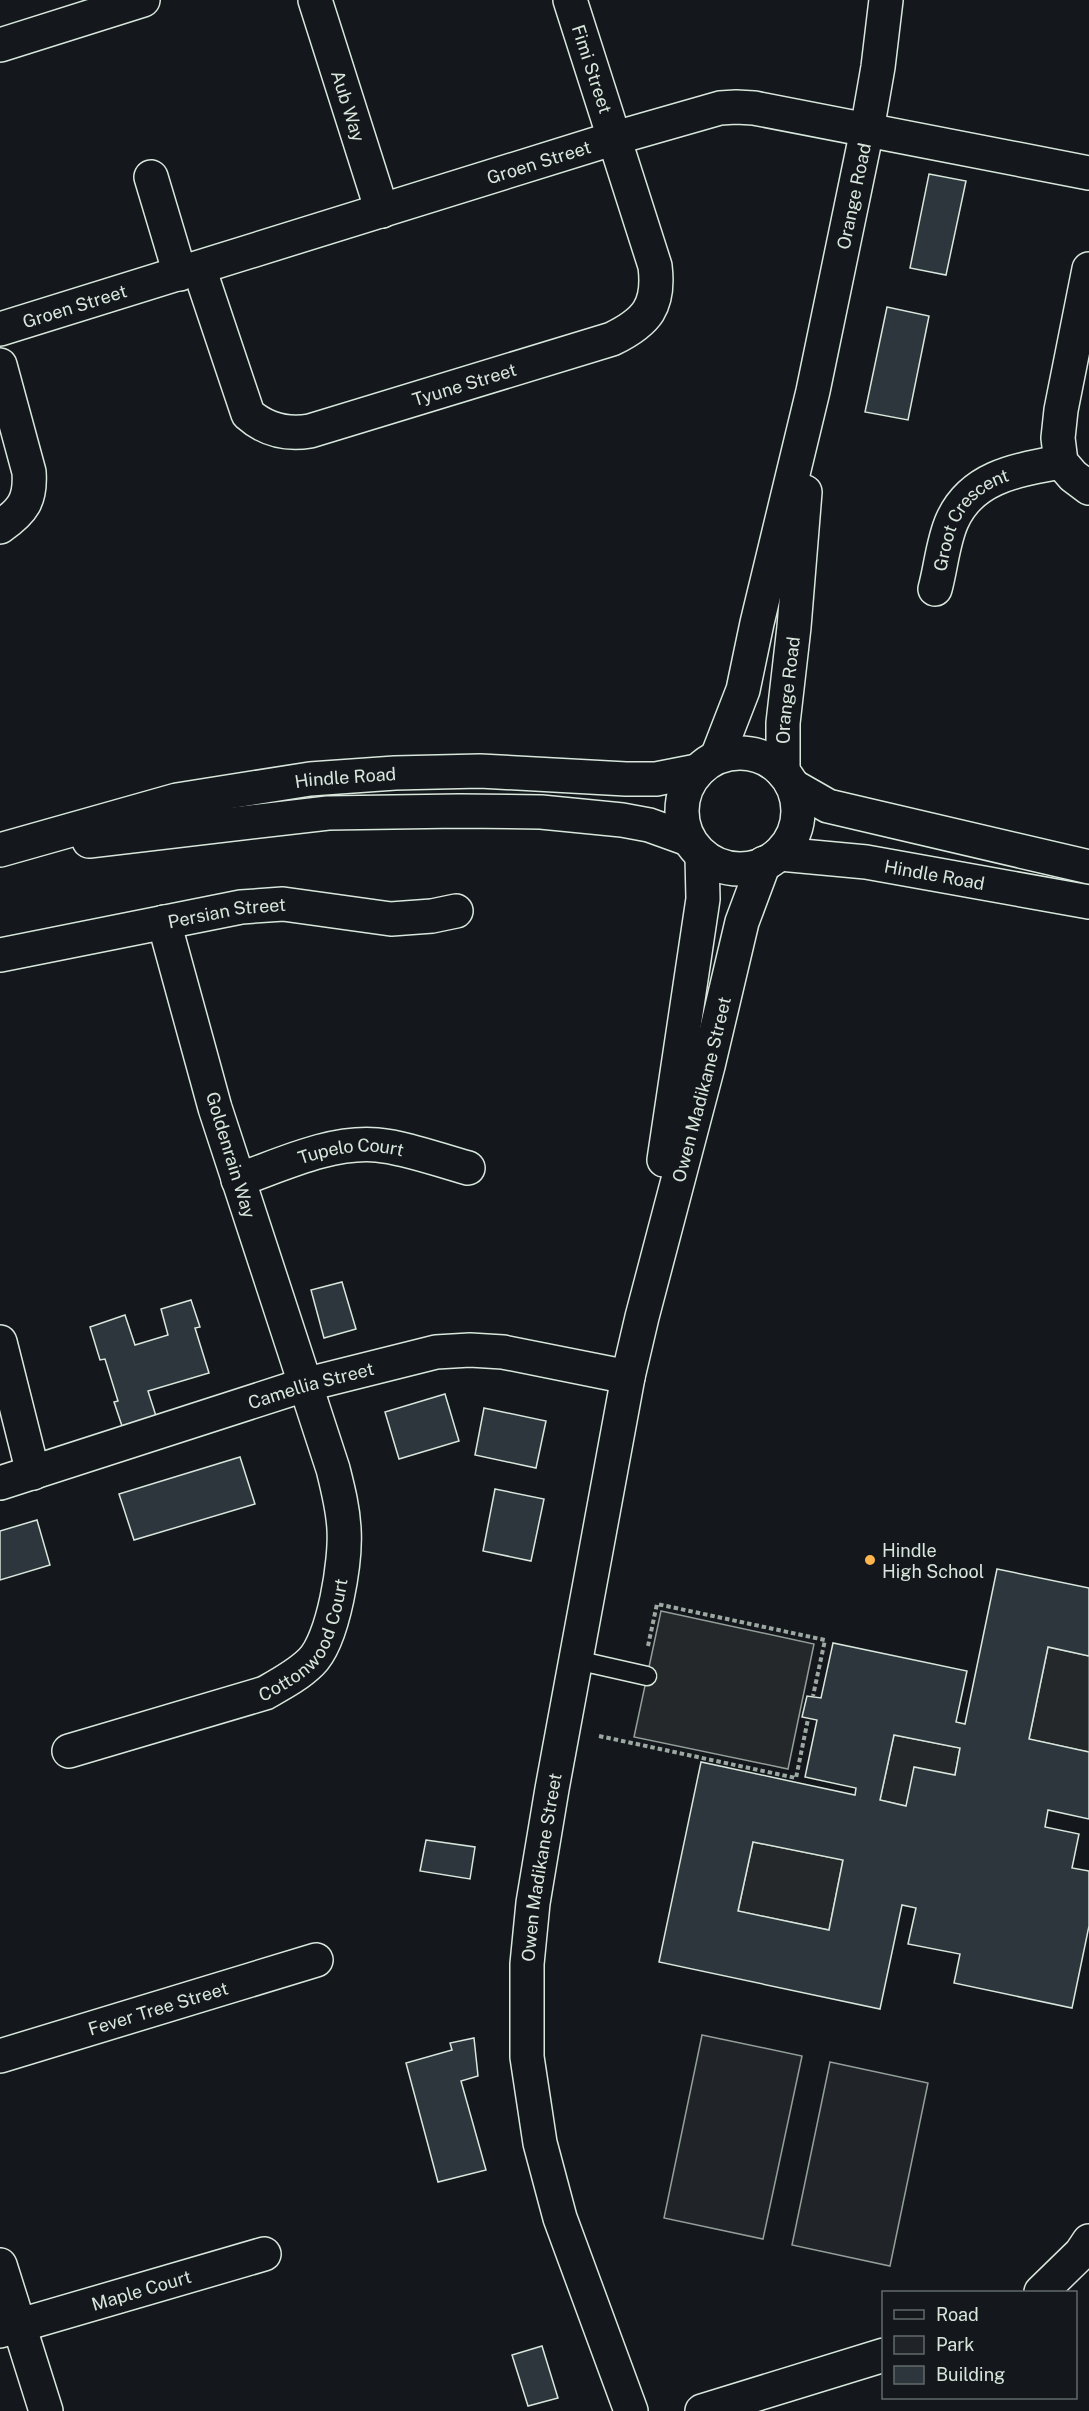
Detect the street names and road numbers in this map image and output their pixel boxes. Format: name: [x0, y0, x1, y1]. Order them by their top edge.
street label: Fimi Street: [568, 22, 616, 116]
street label: Aub Way: [327, 68, 370, 144]
street label: Groen Street: [484, 136, 593, 188]
street label: Orange Road: [832, 141, 875, 251]
street label: Groen Street: [20, 280, 129, 332]
street label: Tyune Street: [410, 358, 519, 410]
street label: Groot Crescent: [929, 464, 1011, 573]
street label: Orange Road: [772, 635, 803, 744]
street label: Hindle Road: [293, 762, 397, 792]
street label: Hindle Road: [883, 855, 986, 894]
street label: Persian Street: [166, 893, 287, 932]
street label: Owen Madikane Street: [667, 994, 735, 1184]
street label: Goldenrain Way: [202, 1089, 260, 1221]
street label: Tupelo Court: [295, 1134, 406, 1168]
street label: Camellia Street: [245, 1357, 376, 1413]
street label: Cottonwood Court: [256, 1577, 351, 1705]
street label: Owen Madikane Street: [517, 1771, 565, 1963]
street label: Fever Tree Street: [85, 1977, 230, 2039]
street label: Maple Court: [89, 2265, 193, 2314]

